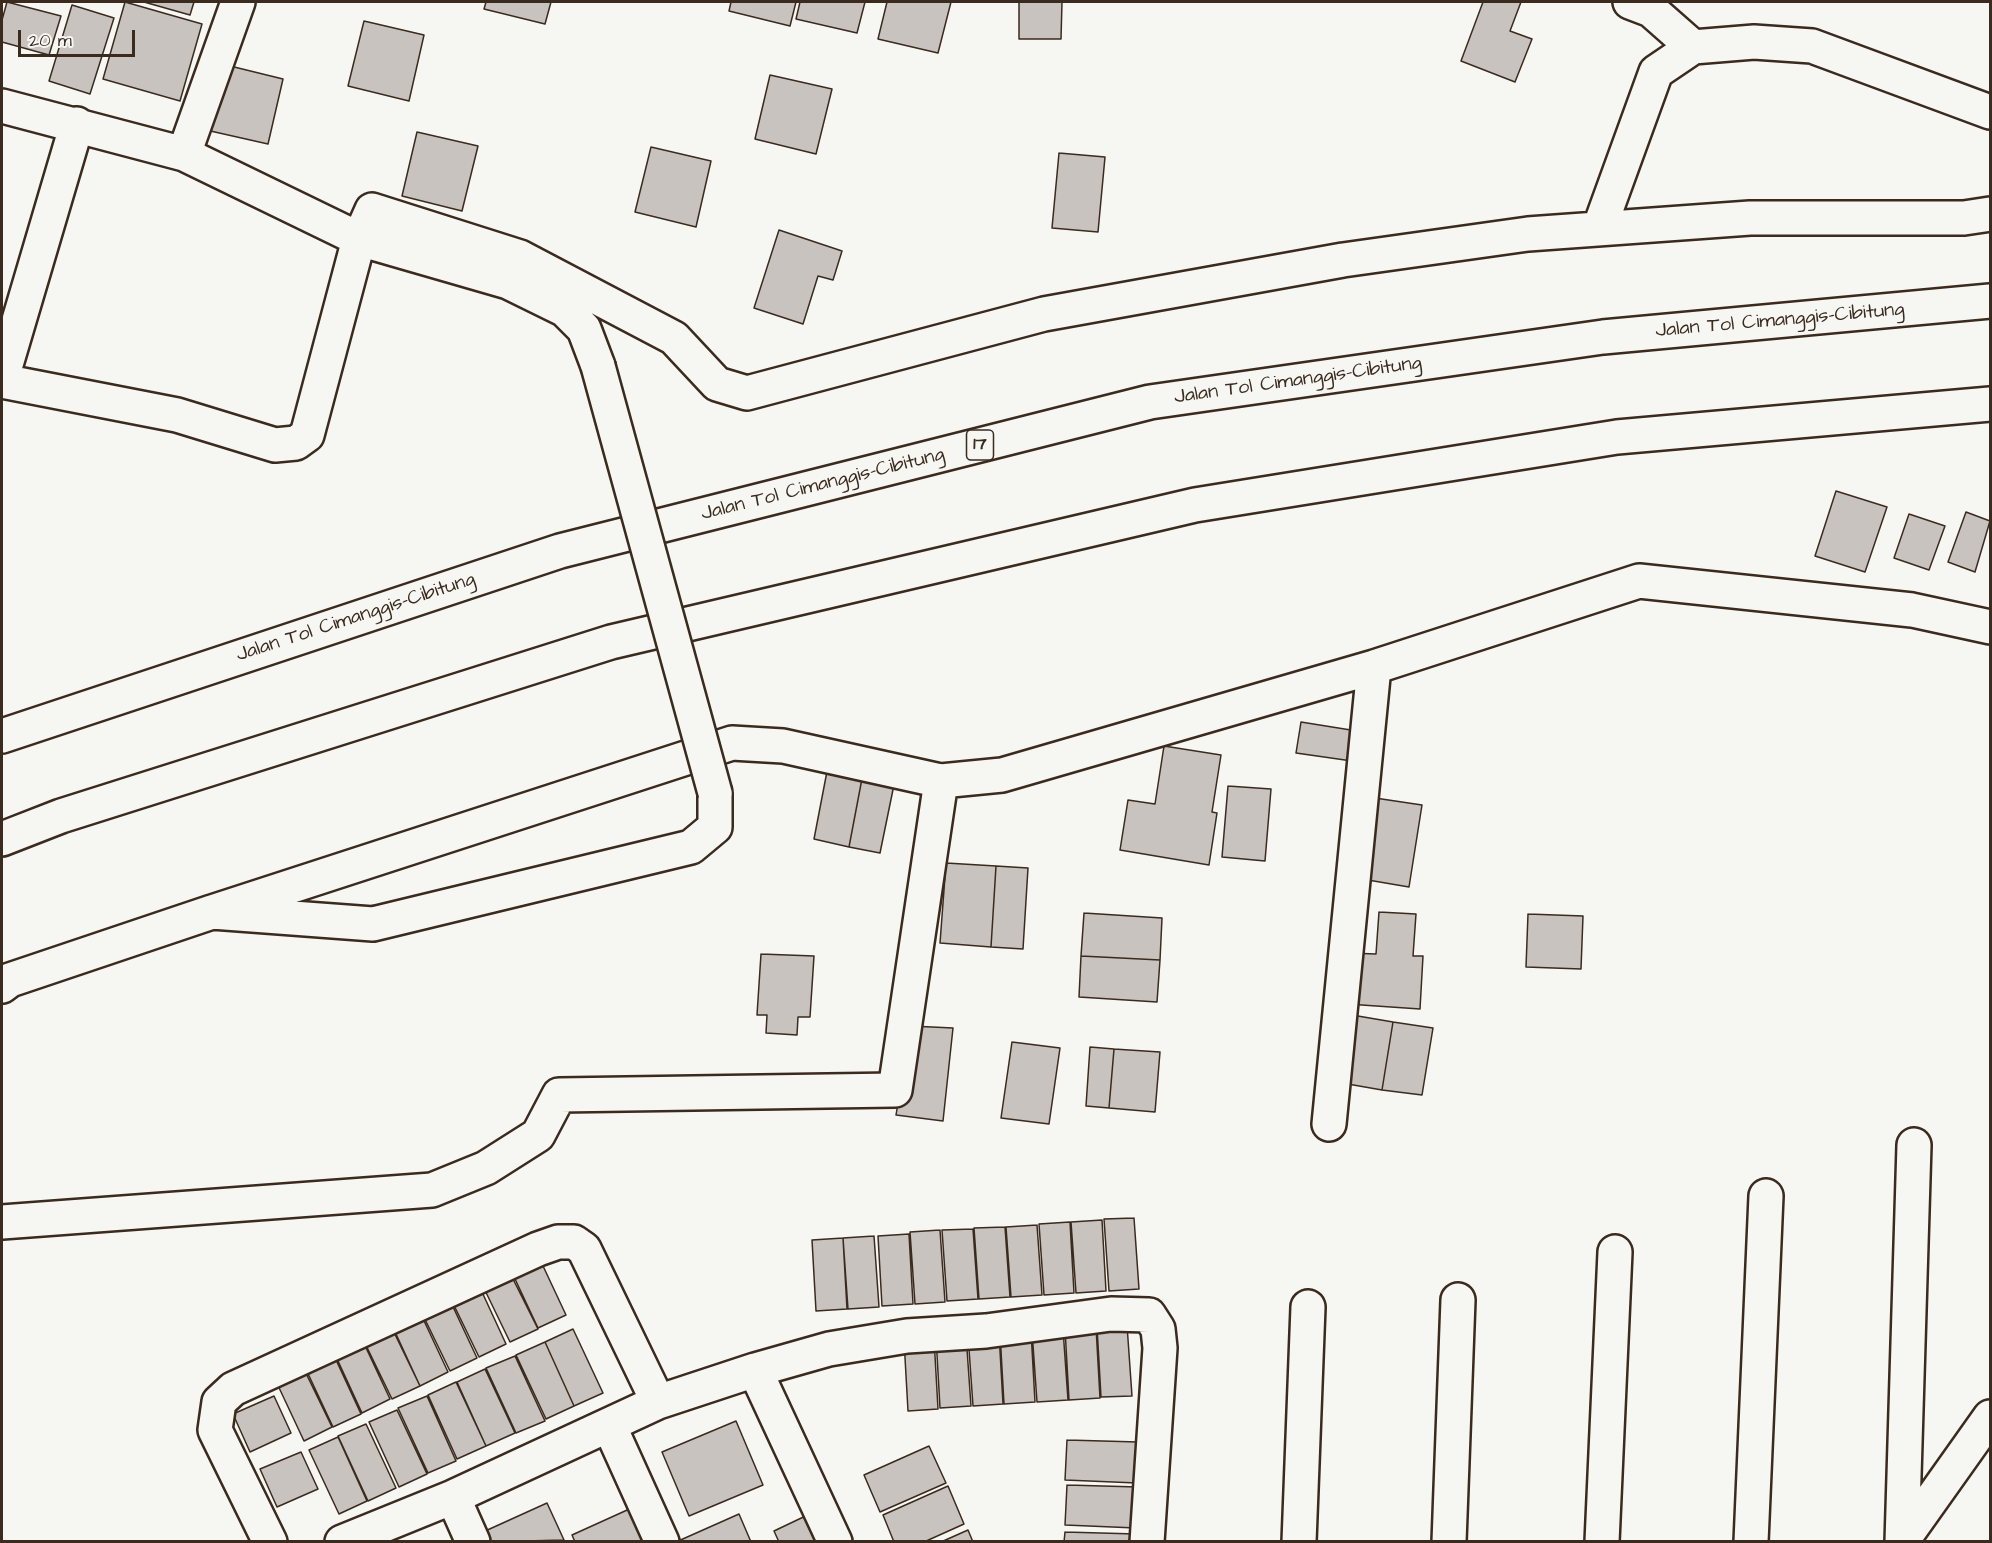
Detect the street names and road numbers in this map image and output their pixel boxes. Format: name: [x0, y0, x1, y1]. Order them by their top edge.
street label: Jalan Tol Cimanggis–Cibitung: [1655, 298, 1905, 344]
street label: Jalan Tol Cimanggis–Cibitung: [1173, 352, 1423, 410]
road number: 17: [966, 430, 994, 460]
street label: Jalan Tol Cimanggis–Cibitung: [699, 443, 947, 527]
street label: Jalan Tol Cimanggis–Cibitung: [234, 568, 478, 668]

